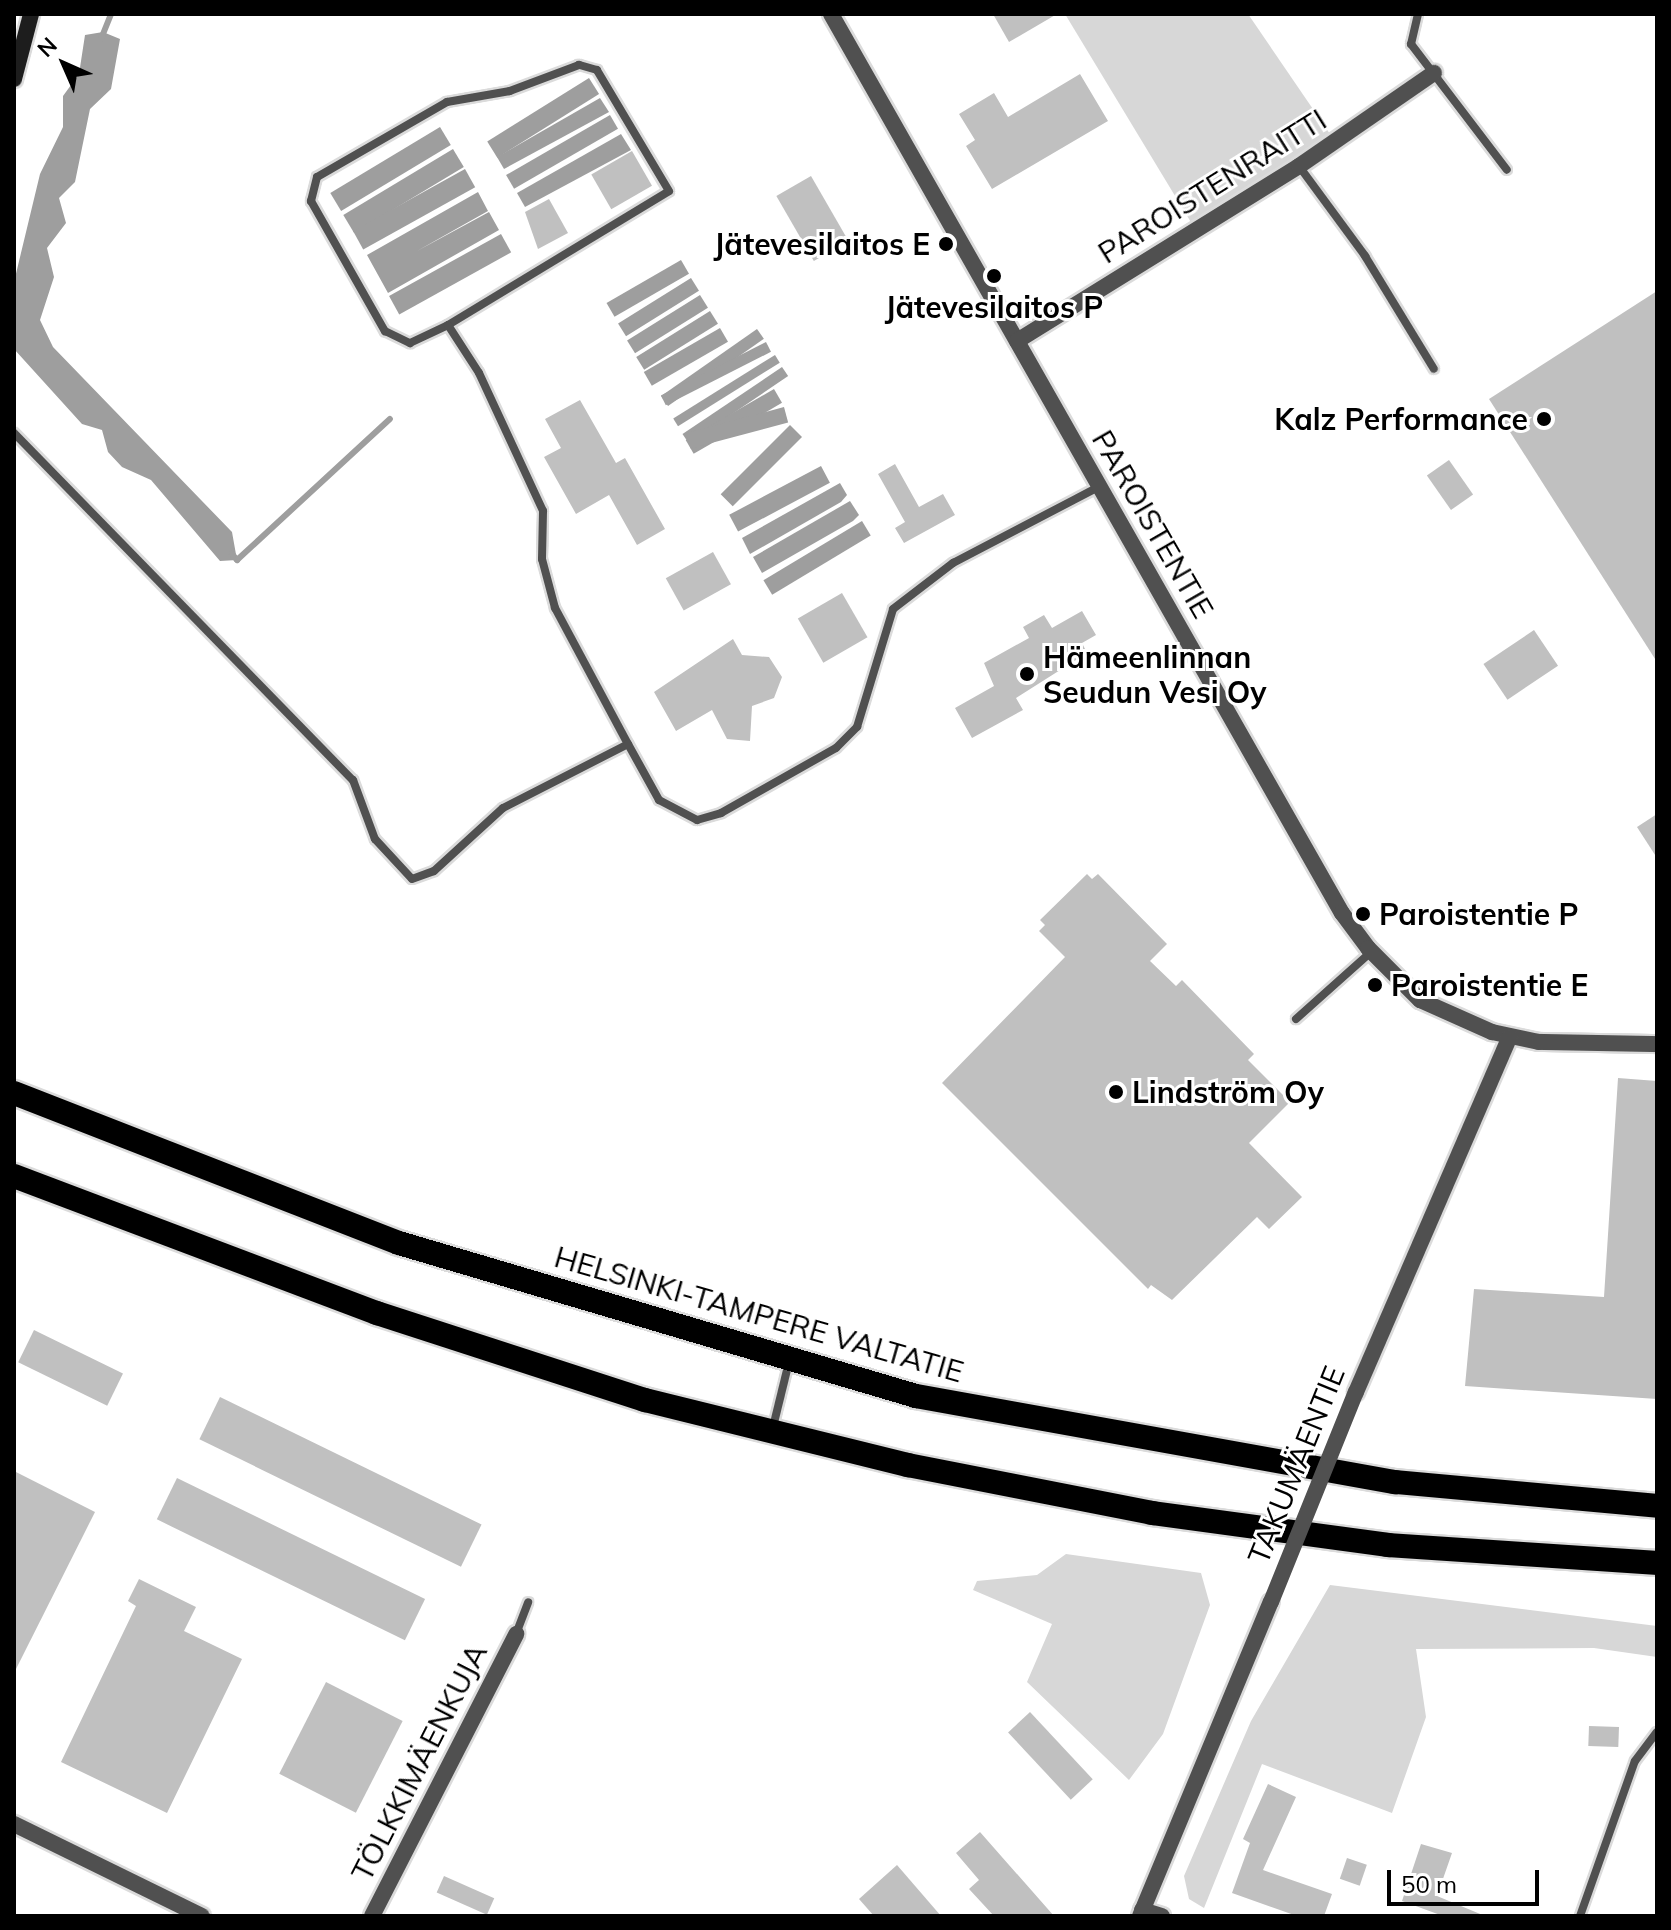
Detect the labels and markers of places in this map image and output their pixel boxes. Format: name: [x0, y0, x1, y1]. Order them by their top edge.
place label: Jätevesilaitos E: [713, 226, 930, 262]
marker: Jätevesilaitos E: [937, 235, 955, 253]
marker: Jätevesilaitos P: [985, 267, 1003, 285]
place label: Jätevesilaitos P: [885, 289, 1103, 325]
place label: Kalz Performance: [1274, 401, 1528, 437]
marker: Kalz Performance: [1535, 410, 1553, 428]
place label: Hämeenlinnan Seudun Vesi Oy: [1043, 639, 1267, 710]
marker: Hämeenlinnan Seudun Vesi Oy: [1018, 665, 1036, 683]
place label: Paroistentie P: [1379, 896, 1578, 932]
marker: Paroistentie P: [1354, 905, 1372, 923]
place label: Paroistentie E: [1391, 967, 1588, 1003]
marker: Paroistentie E: [1366, 976, 1384, 994]
place label: Lindström Oy: [1132, 1074, 1324, 1110]
marker: Lindström Oy: [1107, 1083, 1125, 1101]

